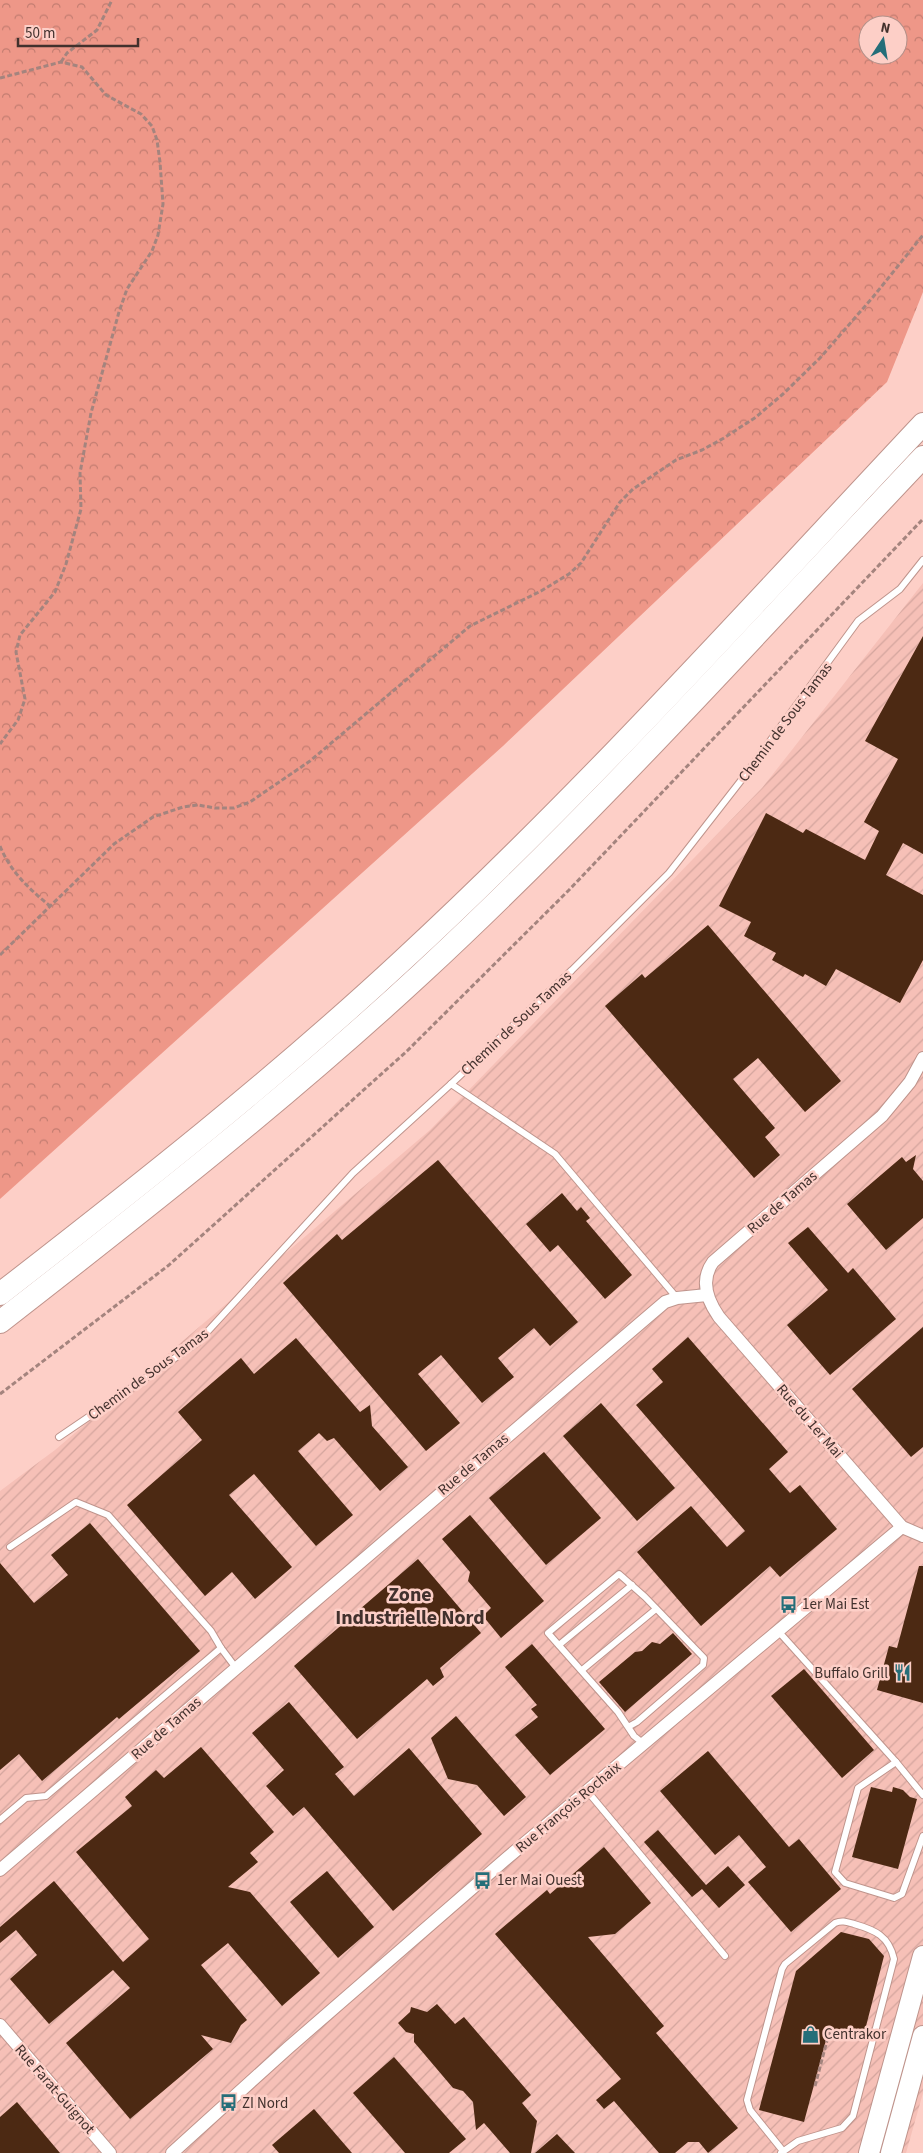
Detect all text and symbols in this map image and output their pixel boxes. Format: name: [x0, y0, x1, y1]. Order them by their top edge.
scale bar: [18, 15, 138, 47]
north arrow: [858, 15, 908, 65]
text: N: [879, 18, 892, 39]
text: 50 m: [25, 23, 55, 44]
street label: Chemin de Sous Tamas: [733, 658, 837, 786]
street label: Chemin de Sous Tamas: [456, 966, 576, 1080]
street label: Rue de Tamas: [743, 1166, 822, 1239]
street label: Chemin de Sous Tamas: [84, 1323, 213, 1425]
street label: Rue du 1er Mai: [772, 1380, 848, 1463]
street label: Rue de Tamas: [433, 1428, 513, 1500]
district label: Zone Industrielle Nord: [335, 1581, 485, 1632]
bus stop icon: 1er Mai Est: [778, 1594, 798, 1614]
place label: 1er Mai Est: [802, 1594, 869, 1615]
place label: Buffalo Grill: [814, 1663, 888, 1684]
restaurant icon: Buffalo Grill: [892, 1663, 912, 1683]
street label: Rue de Tamas: [127, 1692, 206, 1765]
street label: Rue François Rochaix: [511, 1757, 626, 1858]
bus stop icon: 1er Mai Ouest: [473, 1870, 493, 1890]
place label: 1er Mai Ouest: [497, 1870, 582, 1891]
shop icon: Centrakor: [800, 2024, 820, 2044]
place label: Centrakor: [824, 2024, 887, 2045]
street label: Rue Farat-Guignot: [10, 2040, 100, 2139]
bus stop icon: ZI Nord: [218, 2093, 238, 2113]
place label: ZI Nord: [242, 2093, 288, 2114]

